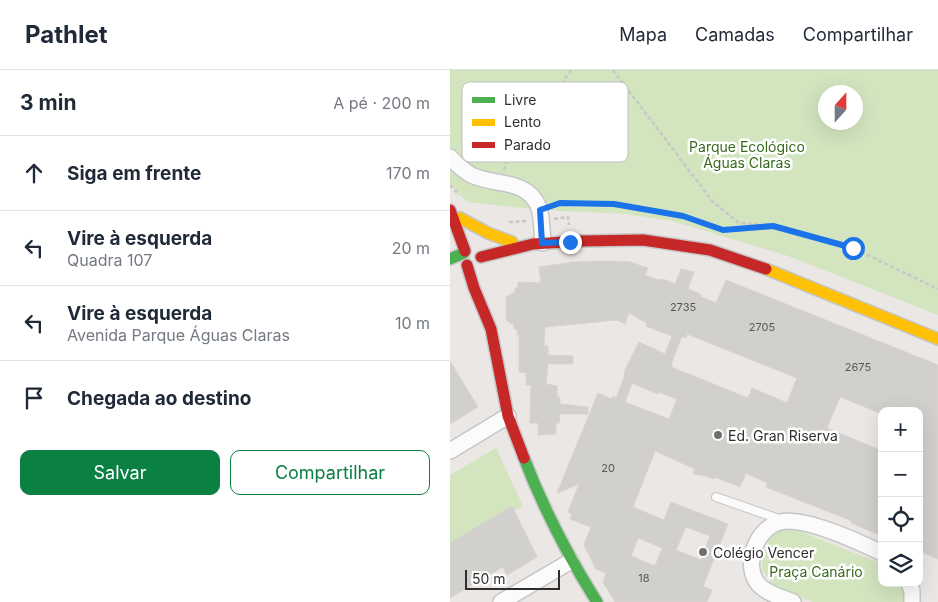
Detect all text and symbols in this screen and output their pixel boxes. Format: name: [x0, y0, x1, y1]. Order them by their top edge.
text: Pathlet: [25, 20, 108, 49]
text: Mapa: [619, 24, 667, 45]
text: Camadas: [695, 24, 775, 45]
text: Compartilhar: [803, 24, 913, 45]
legend: [462, 82, 628, 162]
north arrow: [818, 85, 863, 130]
text: 3 min: [20, 90, 76, 115]
text: Livre: [504, 91, 536, 108]
text: A pé · 200 m: [333, 93, 430, 113]
text: Lento: [504, 113, 541, 130]
text: Parado: [504, 136, 551, 153]
park label: Parque Ecológico Águas Claras: [689, 138, 805, 171]
icon: ahead: [20, 159, 48, 187]
text: Siga em frente: [67, 162, 201, 185]
text: 170 m: [386, 163, 430, 183]
text: Vire à esquerda: [67, 227, 212, 250]
route end: [559, 231, 582, 254]
icon: left: [20, 234, 48, 262]
route start: [842, 237, 865, 260]
text: 20 m: [392, 238, 430, 258]
text: Quadra 107: [67, 250, 152, 270]
house number: 2735: [670, 300, 696, 314]
text: Vire à esquerda: [67, 302, 212, 325]
icon: left: [20, 309, 48, 337]
text: 10 m: [395, 313, 430, 333]
house number: 2705: [749, 320, 776, 334]
text: Avenida Parque Águas Claras: [67, 325, 290, 345]
house number: 2675: [845, 360, 871, 374]
icon: arrive: [20, 384, 48, 412]
text: Chegada ao destino: [67, 387, 251, 410]
map controls: [878, 407, 923, 587]
button: +: [878, 407, 923, 452]
place label: Ed. Gran Riserva: [728, 427, 838, 444]
marker: Ed. Gran Riserva: [712, 429, 724, 441]
button: Salvar: [20, 450, 220, 495]
button: Compartilhar: [230, 450, 430, 495]
button: −: [878, 452, 923, 497]
house number: 20: [601, 461, 615, 475]
button: locate: [878, 497, 923, 542]
button: layers: [878, 542, 923, 587]
place label: Colégio Vencer: [713, 544, 814, 561]
marker: Colégio Vencer: [697, 546, 709, 558]
park label: Praça Canário: [769, 563, 863, 580]
scale bar: [465, 567, 560, 590]
text: 50 m: [472, 570, 506, 587]
house number: 18: [638, 571, 650, 585]

